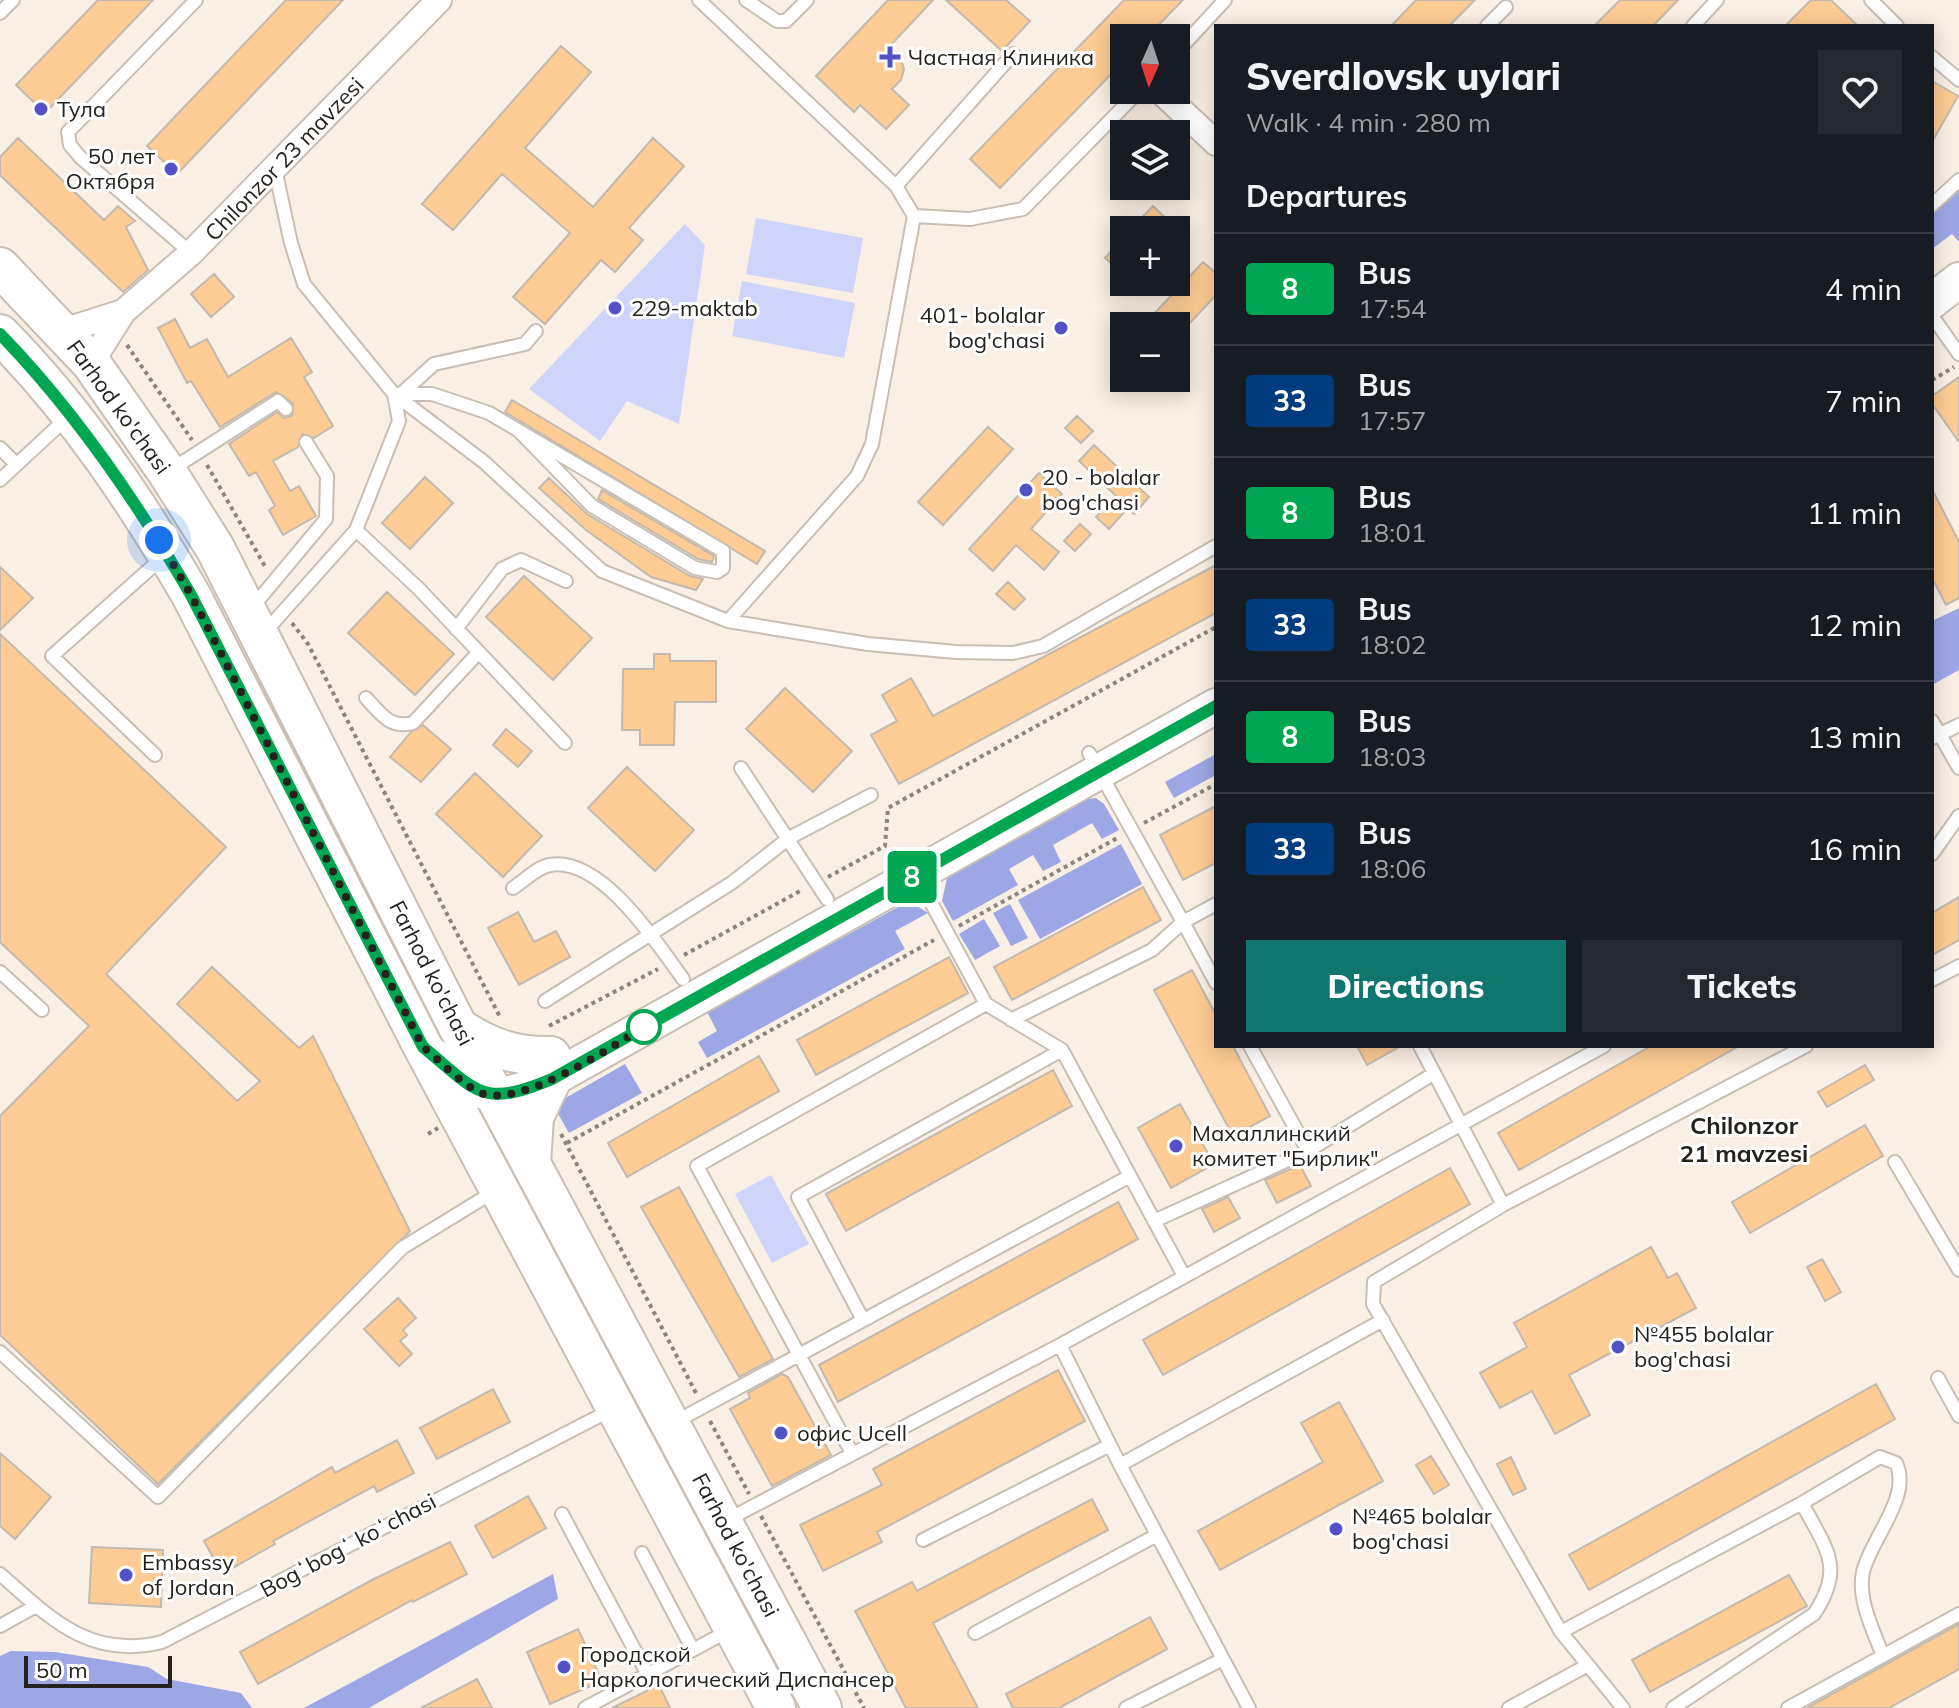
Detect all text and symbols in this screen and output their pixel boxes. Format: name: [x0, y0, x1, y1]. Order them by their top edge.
north arrow: [1110, 24, 1190, 104]
map controls: [1110, 24, 1190, 392]
place label: Частная Клиника: [908, 43, 1094, 71]
marker: Частная Клиника: [879, 46, 901, 68]
button: heart: [1818, 50, 1902, 134]
text: Sverdlovsk uylari: [1246, 52, 1561, 100]
street label: Chilonzor 23 mavzesi: [199, 71, 369, 247]
place label: Тула: [57, 95, 106, 123]
marker: Тула: [32, 100, 50, 118]
text: Walk · 4 min · 280 m: [1246, 106, 1491, 139]
button: layers: [1110, 120, 1190, 200]
place label: 50 лет Октября: [66, 142, 155, 195]
marker: 50 лет Октября: [162, 160, 180, 178]
text: Departures: [1246, 177, 1407, 215]
button: +: [1110, 216, 1190, 296]
text: Bus: [1358, 254, 1412, 292]
text: 4 min: [1825, 270, 1902, 308]
text: 8: [1282, 271, 1298, 306]
text: 17:54: [1358, 292, 1426, 325]
place label: 229-maktab: [631, 294, 758, 322]
marker: 229-maktab: [606, 299, 624, 317]
place label: 401- bolalar bog'chasi: [920, 301, 1045, 354]
button: −: [1110, 312, 1190, 392]
marker: 401- bolalar bog'chasi: [1052, 319, 1070, 337]
street label: Farhod ko'chasi: [61, 334, 177, 480]
text: Bus: [1358, 366, 1412, 404]
text: 7 min: [1825, 382, 1902, 420]
text: 33: [1273, 383, 1307, 418]
text: 17:57: [1358, 404, 1426, 437]
place label: 20 - bolalar bog'chasi: [1042, 463, 1160, 516]
text: Bus: [1358, 478, 1412, 516]
marker: 20 - bolalar bog'chasi: [1017, 481, 1035, 499]
text: 11 min: [1807, 494, 1902, 532]
text: 8: [1282, 495, 1298, 530]
text: 18:01: [1358, 516, 1426, 549]
your location: [139, 520, 179, 560]
text: Bus: [1358, 590, 1412, 628]
text: 12 min: [1807, 606, 1902, 644]
text: 33: [1273, 607, 1307, 642]
text: 18:02: [1358, 628, 1426, 661]
text: Bus: [1358, 702, 1412, 740]
text: 13 min: [1807, 718, 1902, 756]
text: 8: [1282, 719, 1298, 754]
text: 18:03: [1358, 740, 1426, 773]
text: Bus: [1358, 814, 1412, 852]
text: 16 min: [1807, 830, 1902, 868]
text: 33: [1273, 831, 1307, 866]
line badge: 8: [886, 851, 938, 903]
text: 18:06: [1358, 852, 1426, 885]
text: 8: [904, 859, 920, 894]
street label: Farhod ko'chasi: [383, 896, 481, 1050]
button: Directions: [1246, 940, 1566, 1032]
button: Tickets: [1582, 940, 1902, 1032]
unlabelled marker: [627, 1010, 661, 1044]
district label: Chilonzor 21 mavzesi: [1680, 1110, 1808, 1168]
place label: Махаллинский комитет "Бирлик": [1192, 1119, 1379, 1172]
marker: Махаллинский комитет "Бирлик": [1167, 1137, 1185, 1155]
place label: №455 bolalar bog'chasi: [1634, 1320, 1774, 1373]
marker: №455 bolalar bog'chasi: [1609, 1338, 1627, 1356]
place label: офис Ucell: [797, 1419, 907, 1447]
marker: офис Ucell: [772, 1424, 790, 1442]
street label: Farhod ko'chasi: [686, 1468, 786, 1622]
street label: Bogʻbogʻ koʻchasi: [255, 1487, 441, 1603]
place label: №465 bolalar bog'chasi: [1352, 1502, 1492, 1555]
marker: №465 bolalar bog'chasi: [1327, 1520, 1345, 1538]
place label: Embassy of Jordan: [142, 1548, 235, 1601]
marker: Embassy of Jordan: [117, 1566, 135, 1584]
place label: Городской Наркологический Диспансер: [580, 1640, 894, 1693]
scale bar: [24, 1652, 172, 1688]
text: 50 m: [36, 1656, 87, 1684]
marker: Городской Наркологический Диспансер: [555, 1658, 573, 1676]

